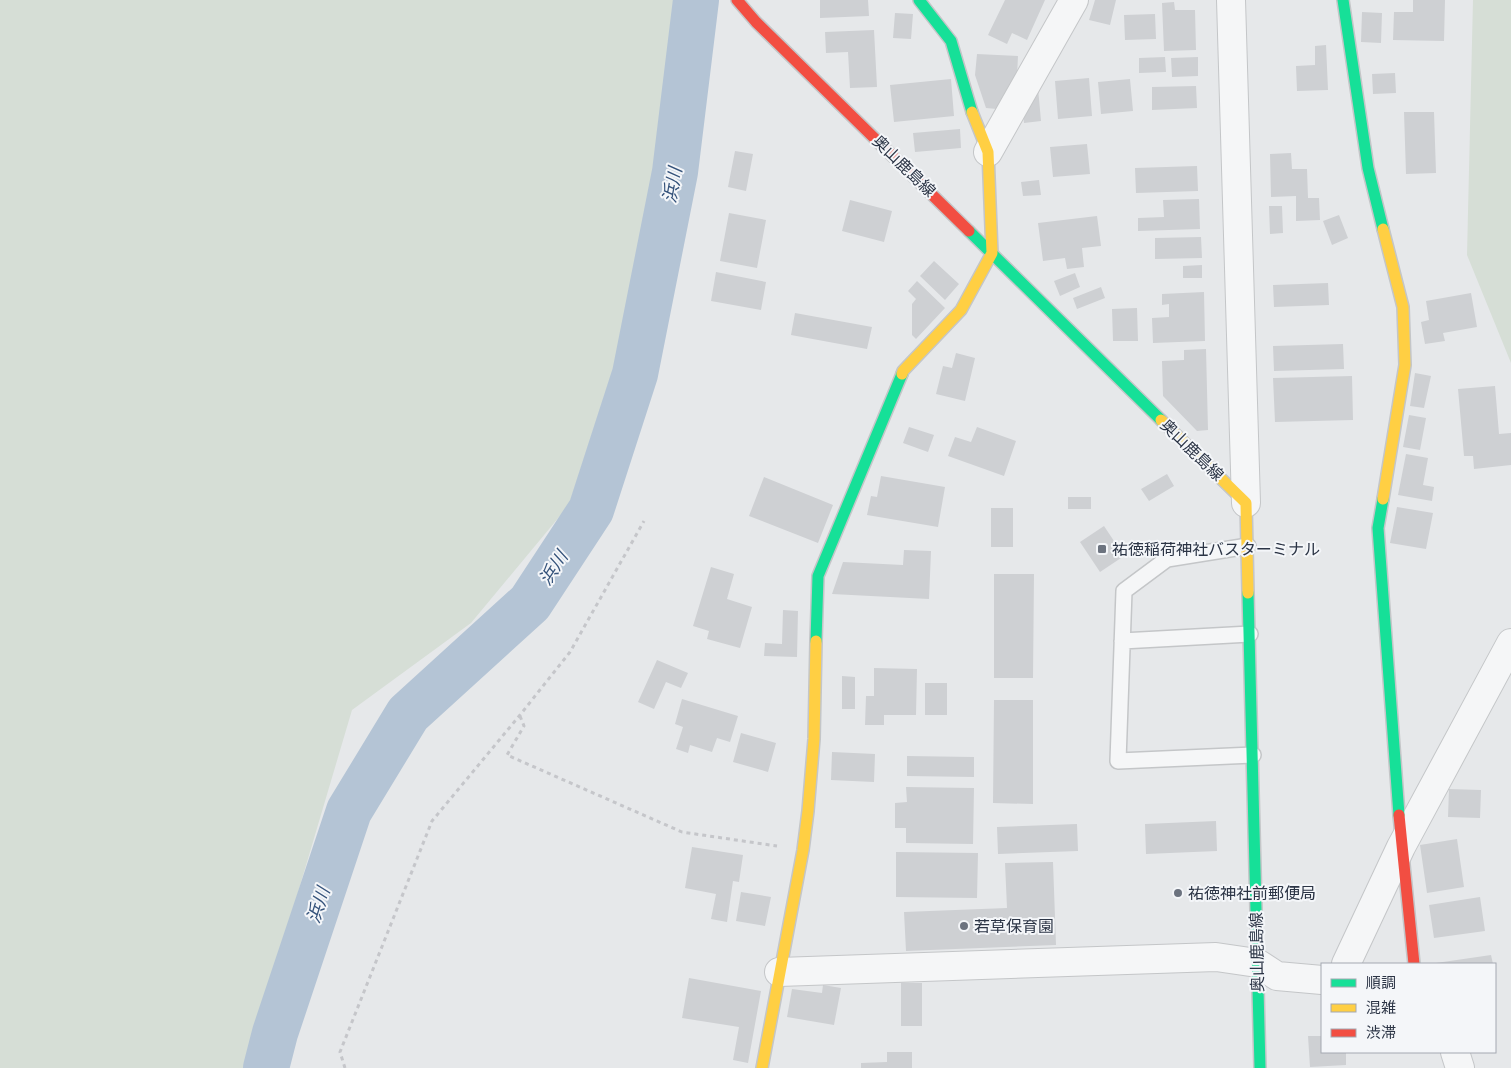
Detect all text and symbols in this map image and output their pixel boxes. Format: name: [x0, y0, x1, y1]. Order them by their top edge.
street label: 奥山鹿島線: [869, 131, 939, 201]
water label: 浜川: [659, 163, 686, 205]
street label: 奥山鹿島線: [1157, 415, 1227, 485]
place label: 祐徳稲荷神社バスターミナル: [1112, 540, 1320, 559]
marker: 祐徳稲荷神社バスターミナル: [1096, 543, 1108, 555]
water label: 浜川: [534, 546, 573, 589]
water label: 浜川: [302, 883, 334, 925]
place label: 祐徳神社前郵便局: [1188, 884, 1316, 903]
marker: 祐徳神社前郵便局: [1172, 887, 1184, 899]
street label: 奥山鹿島線: [1247, 912, 1267, 992]
place label: 若草保育園: [974, 917, 1054, 936]
marker: 若草保育園: [958, 920, 970, 932]
legend: [1321, 963, 1496, 1053]
text: 順調: [1366, 974, 1396, 992]
text: 混雑: [1366, 999, 1396, 1017]
text: 渋滞: [1366, 1024, 1396, 1042]

